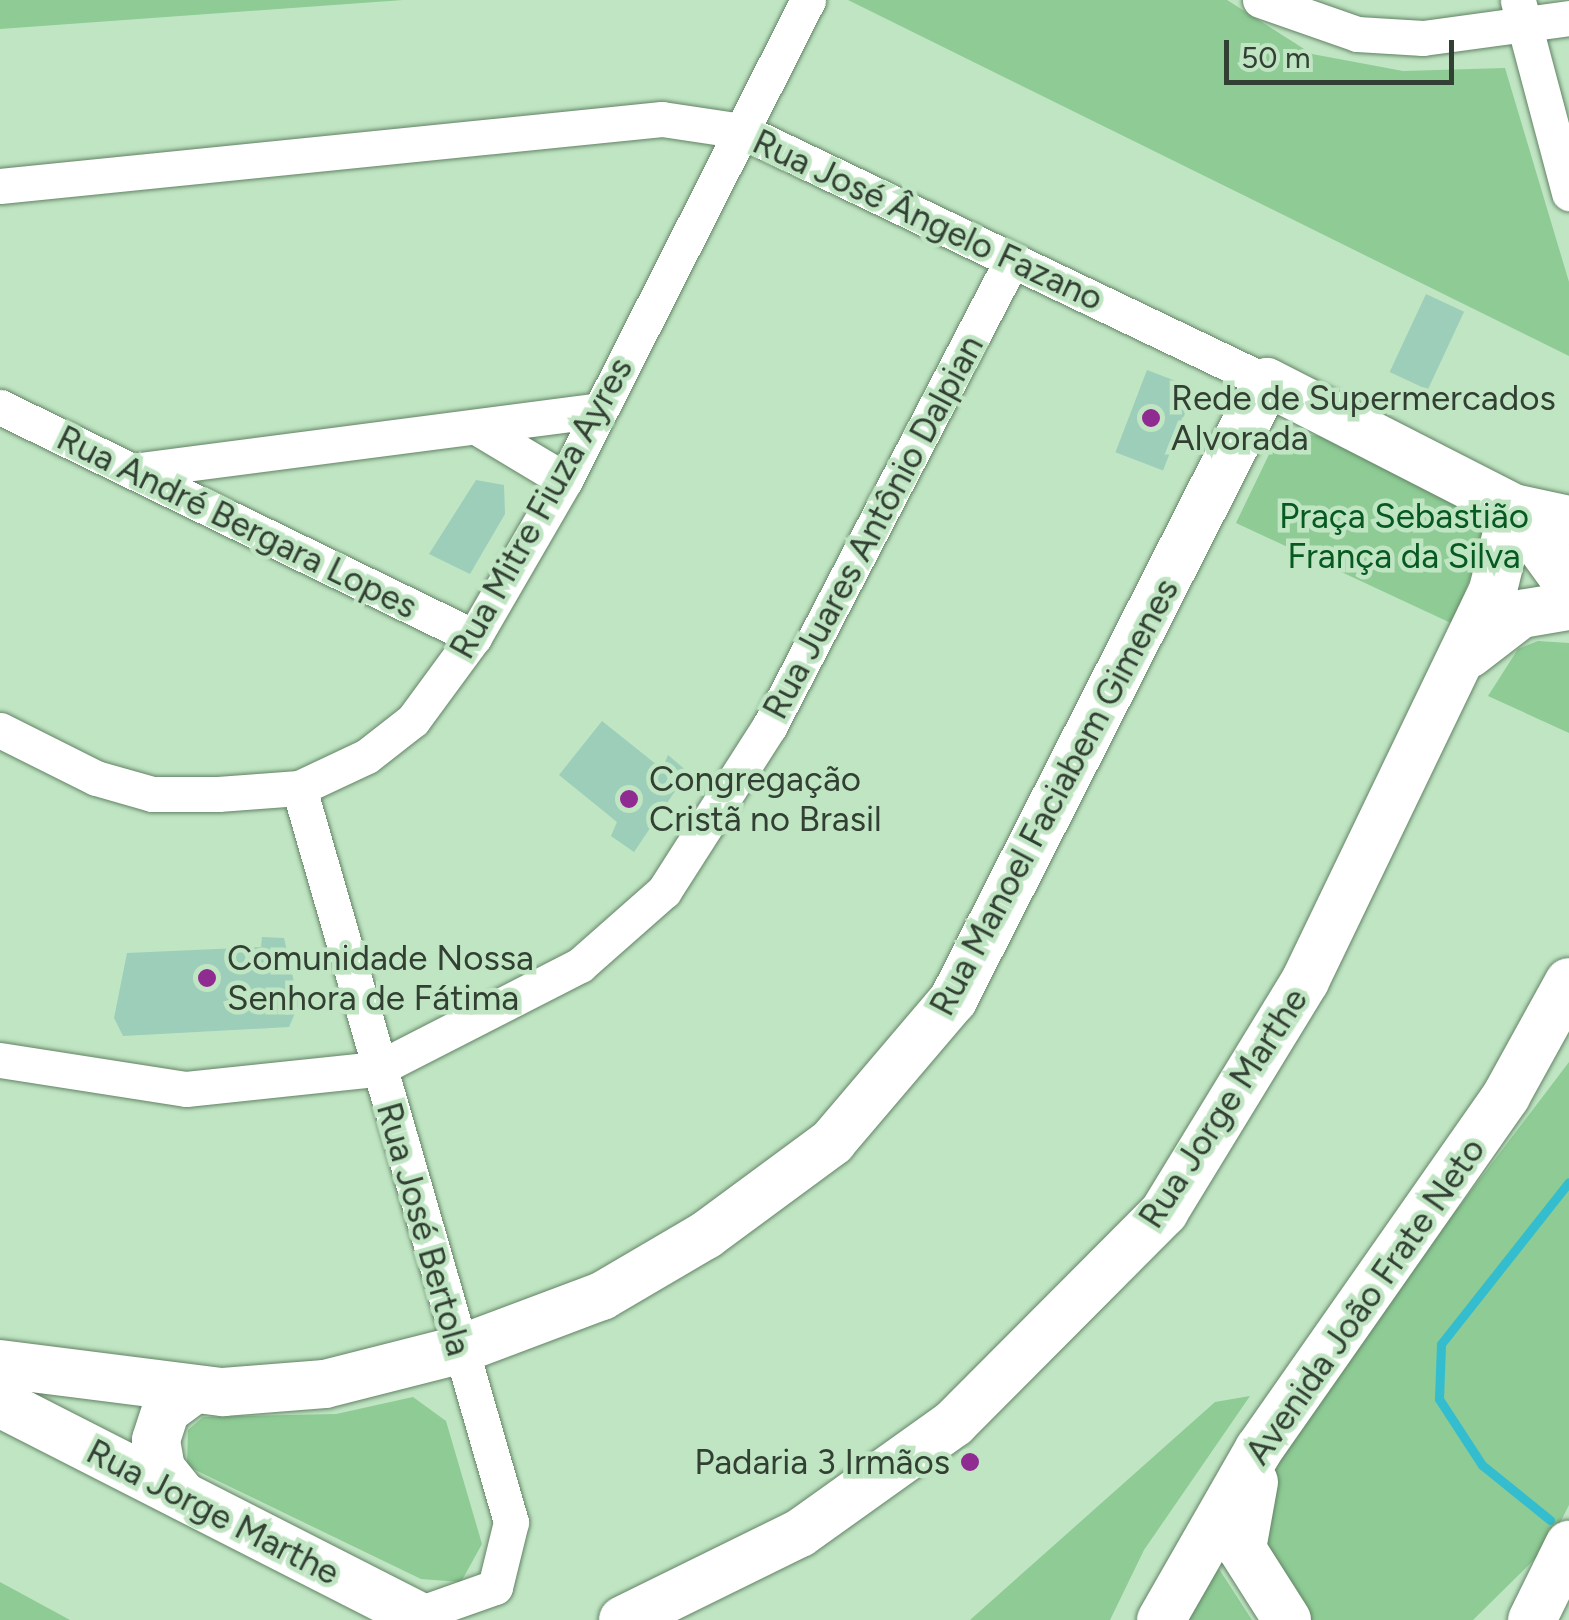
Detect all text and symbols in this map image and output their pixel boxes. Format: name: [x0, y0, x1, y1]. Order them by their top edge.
scale bar: [1229, 20, 1459, 82]
text: 50 m: [1241, 39, 1310, 76]
street label: Rua José Ângelo Fazano: [746, 120, 1110, 320]
street label: Rua Juares Antônio Dalpian: [754, 328, 992, 726]
street label: Rua Mitre Fiuza Ayres: [441, 350, 641, 666]
place label: Rede de Supermercados Alvorada: [1171, 377, 1556, 459]
marker: Rede de Supermercados Alvorada: [1140, 407, 1162, 429]
street label: Rua André Bergara Lopes: [50, 417, 424, 627]
park label: Praça Sebastião França da Silva: [1279, 495, 1529, 577]
street label: Rua Manoel Faciabem Gimenes: [921, 571, 1187, 1023]
place label: Congregação Cristã no Brasil: [649, 758, 882, 840]
marker: Congregação Cristã no Brasil: [618, 788, 640, 810]
place label: Comunidade Nossa Senhora de Fátima: [227, 937, 534, 1019]
marker: Comunidade Nossa Senhora de Fátima: [196, 967, 218, 989]
street label: Rua Jorge Marthe: [1130, 980, 1316, 1236]
street label: Rua José Bertola: [368, 1097, 480, 1361]
street label: Avenida João Frate Neto: [1236, 1130, 1494, 1472]
street label: Rua Jorge Marthe: [80, 1430, 346, 1594]
place label: Padaria 3 Irmãos: [694, 1441, 950, 1483]
marker: Padaria 3 Irmãos: [959, 1451, 981, 1473]

